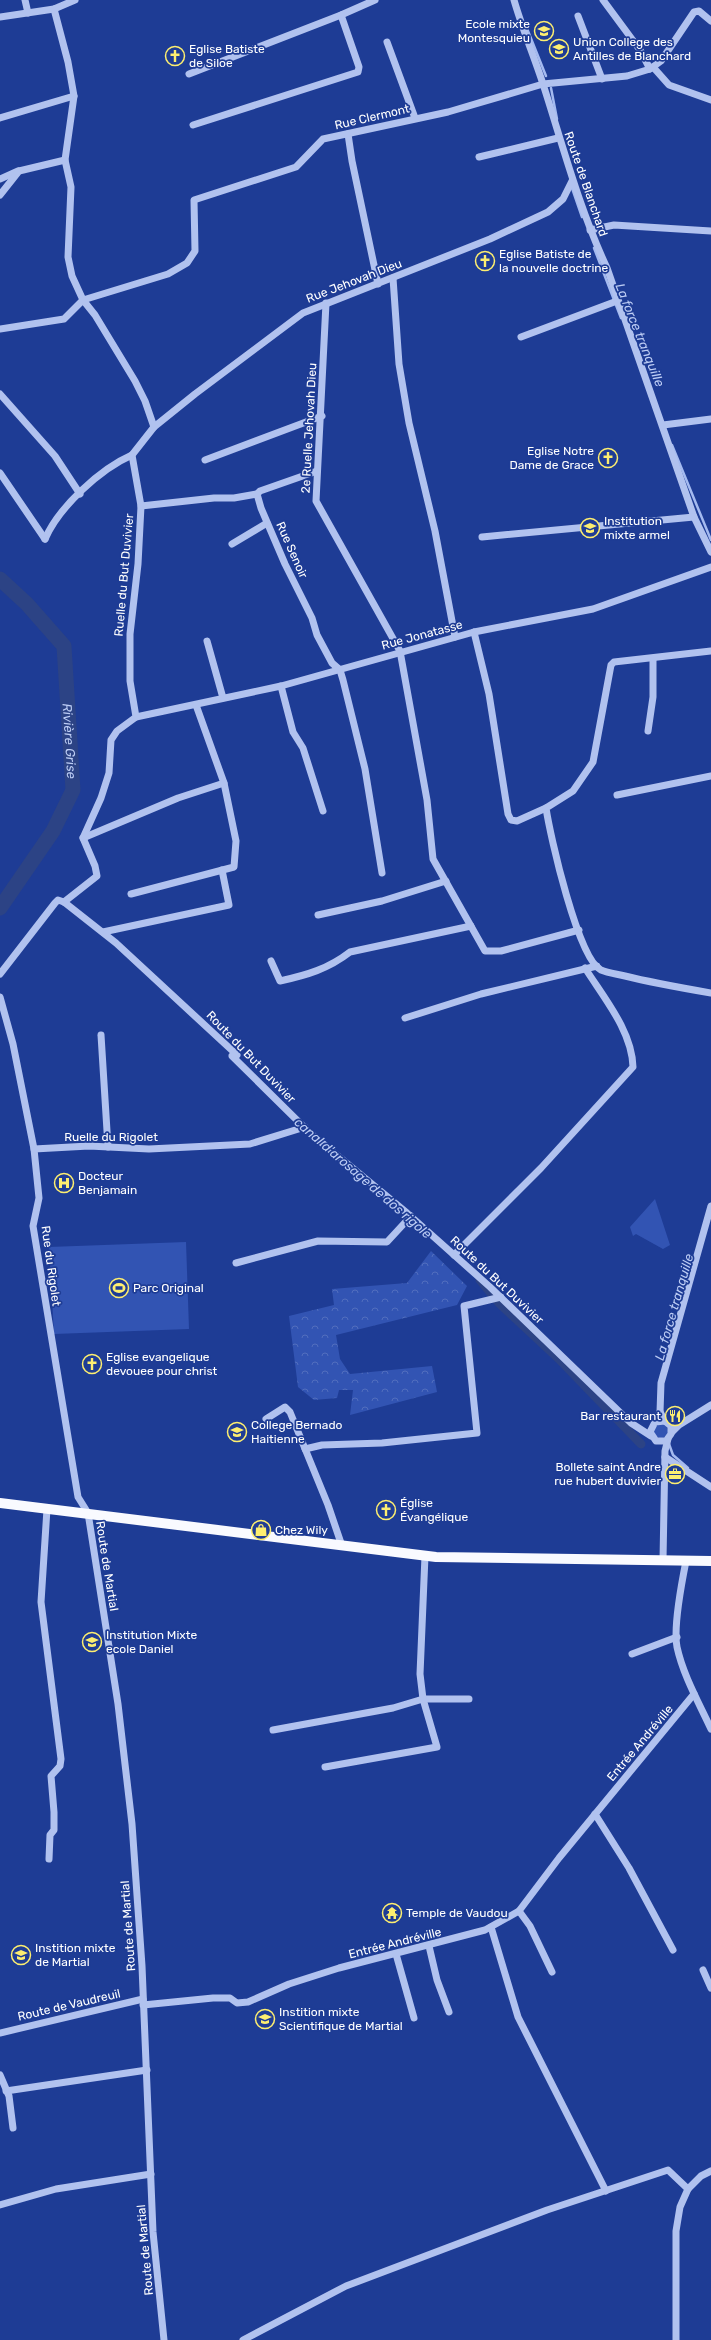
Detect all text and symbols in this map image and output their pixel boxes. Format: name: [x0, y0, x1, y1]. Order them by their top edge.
place label: Ecole mixte Montesquieu: [458, 17, 530, 45]
school or university icon: Ecole mixte Montesquieu: [533, 20, 555, 42]
place label: Union College des Antilles de Blanchard: [573, 35, 691, 63]
school or university icon: Union College des Antilles de Blanchard: [548, 38, 570, 60]
place label: Eglise Batiste de Siloe: [189, 42, 265, 70]
church icon: Eglise Batiste de Siloe: [164, 45, 186, 67]
street label: Rue Clermont: [333, 102, 411, 132]
street label: Route de Blanchard: [561, 130, 611, 238]
place label: Eglise Batiste de la nouvelle doctrine: [499, 247, 609, 275]
church icon: Eglise Batiste de la nouvelle doctrine: [474, 250, 496, 272]
street label: Rue Jehovah Dieu: [304, 256, 404, 306]
water label: La force tranquille: [612, 281, 668, 389]
street label: 2e Ruelle Jehovah Dieu: [299, 362, 319, 494]
place label: Eglise Notre Dame de Grace: [509, 444, 594, 472]
church icon: Eglise Notre Dame de Grace: [597, 447, 619, 469]
street label: Ruelle du But Duvivier: [112, 513, 136, 637]
place label: Institution mixte armel: [604, 514, 670, 542]
school or university icon: Institution mixte armel: [579, 517, 601, 539]
street label: Rue Senoir: [273, 519, 311, 581]
street label: Rue Jonatasse: [380, 617, 464, 653]
water label: Rivière Grise: [60, 703, 80, 779]
street label: Route du But Duvivier: [203, 1008, 299, 1106]
water label: canal d'arosage de dos rigole: [291, 1114, 435, 1242]
street label: Ruelle du Rigolet: [64, 1130, 158, 1144]
place label: Docteur Benjamain: [78, 1169, 137, 1197]
hospital icon: Docteur Benjamain: [53, 1172, 75, 1194]
street label: Rue du Rigolet: [38, 1225, 64, 1307]
street label: Route du But Duvivier: [447, 1233, 547, 1327]
water label: La force tranquille: [652, 1252, 696, 1362]
sports icon: Parc Original: [108, 1277, 130, 1299]
place label: Parc Original: [133, 1281, 204, 1295]
place label: Eglise evangelique devouee pour christ: [106, 1350, 218, 1378]
church icon: Eglise evangelique devouee pour christ: [81, 1353, 103, 1375]
restaurant icon: Bar restaurant: [664, 1405, 686, 1427]
place label: Bar restaurant: [580, 1409, 661, 1423]
place label: College Bernado Haitienne: [251, 1418, 343, 1446]
school or university icon: College Bernado Haitienne: [226, 1421, 248, 1443]
place label: Bollete saint Andre rue hubert duvivier: [554, 1460, 661, 1488]
office icon: Bollete saint Andre rue hubert duvivier: [664, 1463, 686, 1485]
place label: Église Évangélique: [400, 1496, 468, 1524]
church icon: Église Évangélique: [375, 1499, 397, 1521]
shop icon: Chez Wily: [250, 1519, 272, 1541]
street label: Route de Martial: [93, 1520, 121, 1612]
place label: Chez Wily: [275, 1523, 328, 1537]
place label: Institution Mixte ecole Daniel: [106, 1628, 197, 1656]
school or university icon: Institution Mixte ecole Daniel: [81, 1631, 103, 1653]
street label: Entrée Andréville: [604, 1702, 676, 1784]
street label: Route de Martial: [118, 1880, 138, 1972]
temple icon: Temple de Vaudou: [381, 1902, 403, 1924]
place label: Temple de Vaudou: [406, 1906, 508, 1920]
street label: Entrée Andréville: [347, 1925, 443, 1961]
place label: Instition mixte de Martial: [35, 1941, 116, 1969]
school or university icon: Instition mixte de Martial: [10, 1944, 32, 1966]
street label: Route de Vaudreuil: [16, 1986, 122, 2024]
place label: Instition mixte Scientifique de Martial: [279, 2005, 403, 2033]
school or university icon: Instition mixte Scientifique de Martial: [254, 2008, 276, 2030]
street label: Route de Martial: [134, 2204, 156, 2296]

